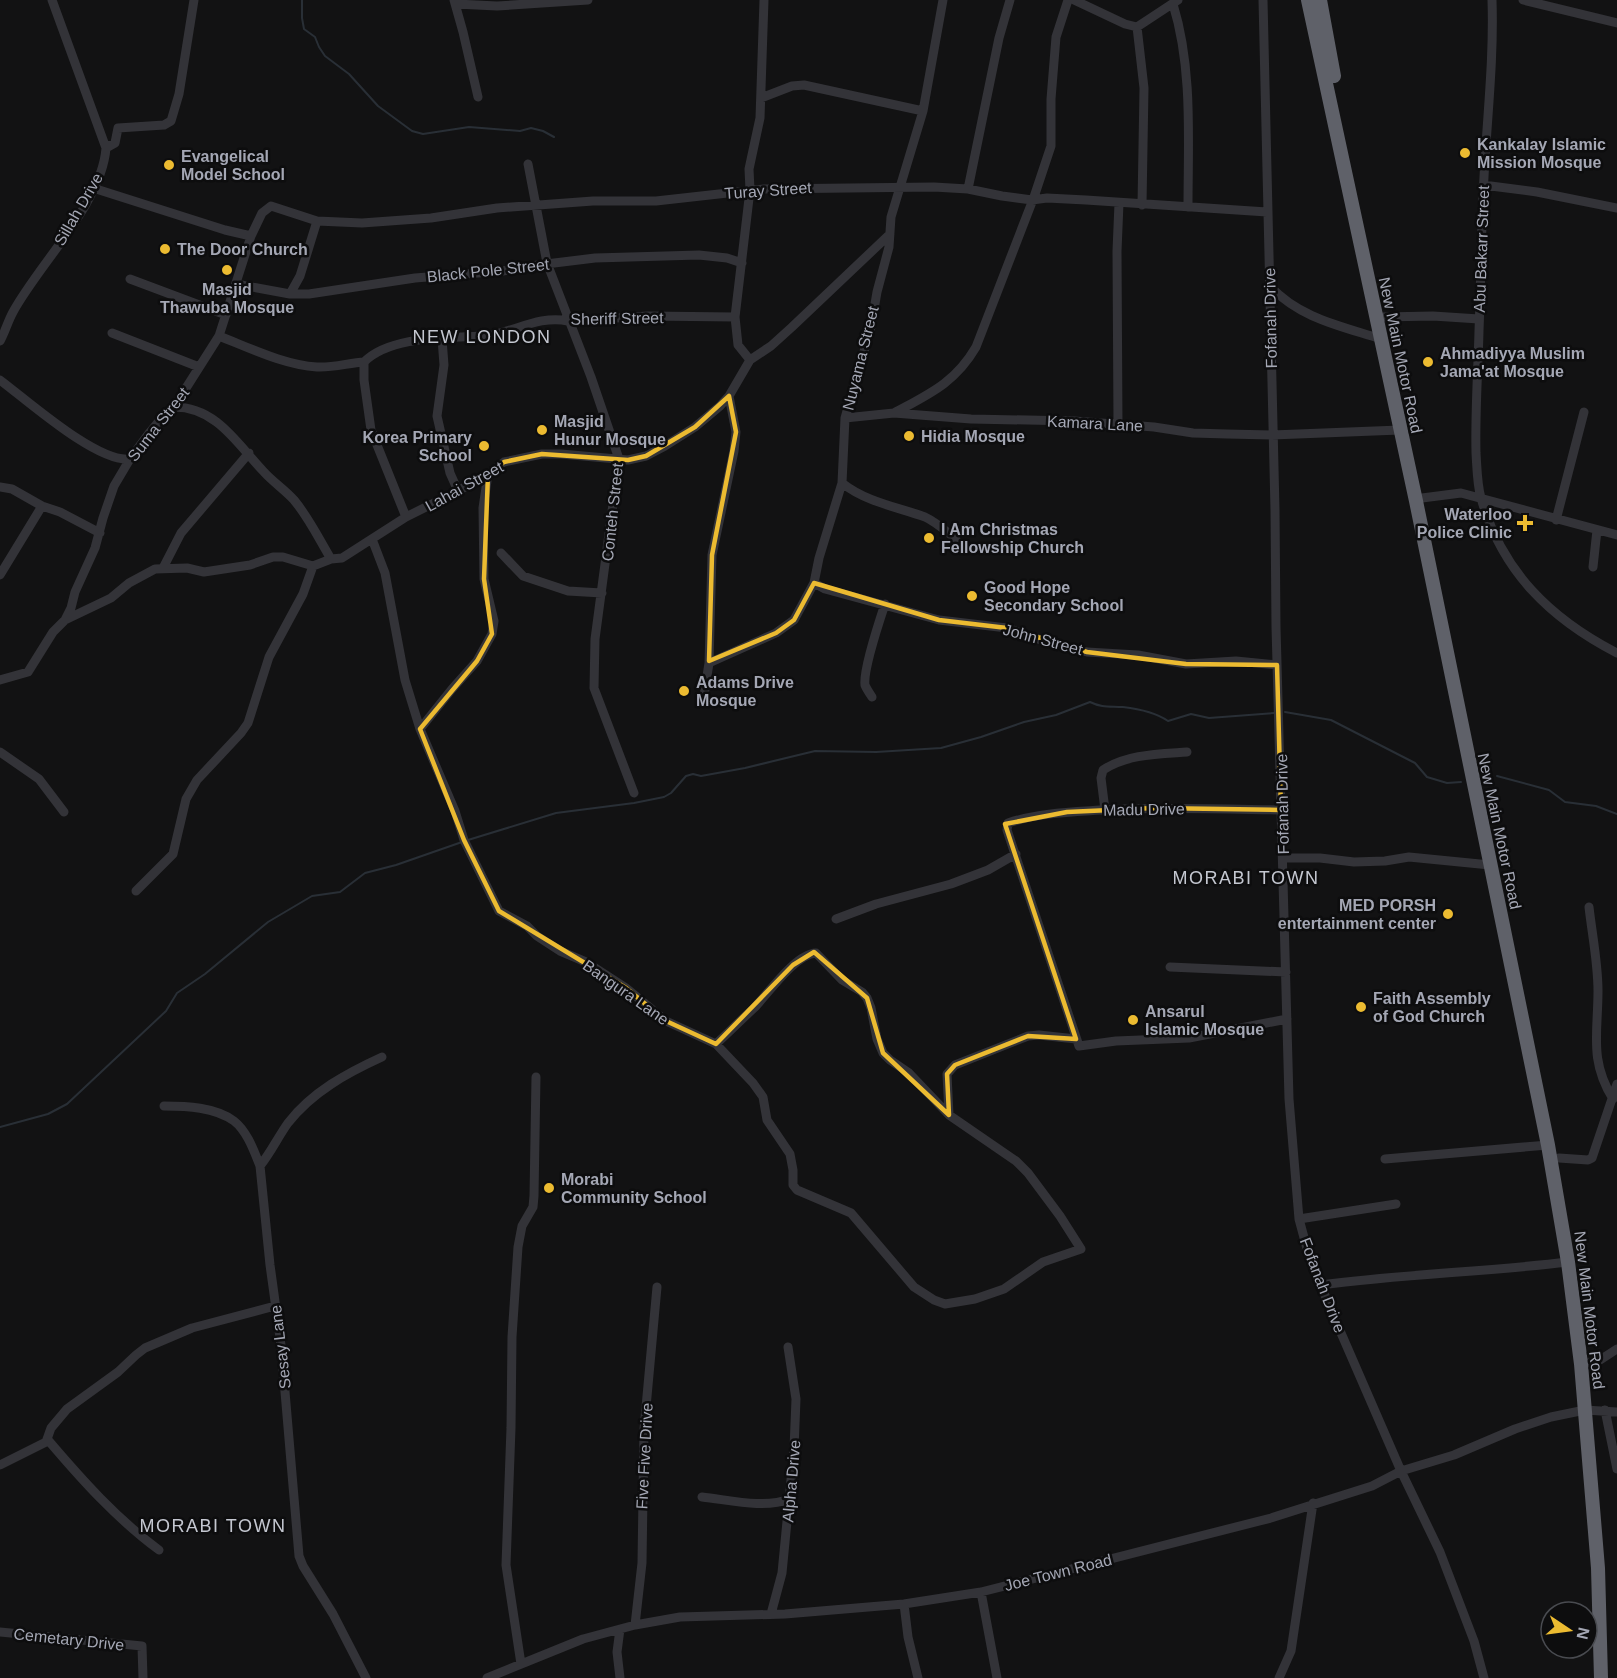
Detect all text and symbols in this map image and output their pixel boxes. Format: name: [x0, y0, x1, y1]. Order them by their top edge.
place label: Kankalay Islamic Mission Mosque: [1477, 136, 1606, 171]
marker: Kankalay Islamic Mission Mosque: [1458, 146, 1472, 160]
place label: Evangelical Model School: [181, 148, 285, 183]
marker: Evangelical Model School: [162, 158, 176, 172]
street label: Sillah Drive: [51, 170, 106, 249]
street label: Turay Street: [724, 179, 813, 202]
street label: Abu Bakarr Street: [1471, 185, 1492, 313]
place label: The Door Church: [177, 241, 308, 258]
marker: The Door Church: [158, 242, 172, 256]
street label: Black Pole Street: [426, 256, 551, 285]
marker: Masjid Thawuba Mosque: [220, 263, 234, 277]
street label: Fofanah Drive: [1261, 268, 1280, 368]
street label: New Main Motor Road: [1376, 275, 1425, 435]
place label: Masjid Thawuba Mosque: [160, 281, 294, 316]
street label: Nuyama Street: [839, 304, 882, 412]
street label: Sheriff Street: [570, 309, 664, 328]
district label: NEW LONDON: [412, 327, 552, 347]
place label: Ahmadiyya Muslim Jama'at Mosque: [1440, 345, 1585, 380]
marker: Ahmadiyya Muslim Jama'at Mosque: [1421, 355, 1435, 369]
street label: Suma Street: [124, 384, 193, 465]
street label: Kamara Lane: [1047, 412, 1143, 435]
place label: Masjid Hunur Mosque: [554, 413, 666, 448]
marker: Masjid Hunur Mosque: [535, 423, 549, 437]
place label: Hidia Mosque: [921, 428, 1025, 445]
place label: Korea Primary School: [363, 429, 472, 464]
marker: Hidia Mosque: [902, 429, 916, 443]
marker: Korea Primary School: [477, 439, 491, 453]
street label: Lahai Street: [422, 458, 507, 515]
street label: Conteh Street: [599, 462, 626, 562]
place label: Waterloo Police Clinic: [1417, 506, 1512, 541]
marker: Waterloo Police Clinic: [1516, 514, 1534, 532]
place label: I Am Christmas Fellowship Church: [941, 521, 1084, 556]
marker: I Am Christmas Fellowship Church: [922, 531, 936, 545]
place label: Good Hope Secondary School: [984, 579, 1124, 614]
marker: Good Hope Secondary School: [965, 589, 979, 603]
street label: John Street: [1001, 621, 1085, 658]
place label: Adams Drive Mosque: [696, 674, 794, 709]
marker: Adams Drive Mosque: [677, 684, 691, 698]
street label: New Main Motor Road: [1475, 751, 1524, 911]
street label: Fofanah Drive: [1273, 754, 1292, 854]
street label: Madu Drive: [1103, 800, 1185, 819]
district label: MORABI TOWN: [1173, 868, 1319, 888]
place label: MED PORSH entertainment center: [1278, 897, 1436, 932]
marker: MED PORSH entertainment center: [1441, 907, 1455, 921]
street label: Bangura Lane: [580, 957, 672, 1028]
place label: Faith Assembly of God Church: [1373, 990, 1491, 1025]
marker: Faith Assembly of God Church: [1354, 1000, 1368, 1014]
place label: Ansarul Islamic Mosque: [1145, 1003, 1264, 1038]
marker: Ansarul Islamic Mosque: [1126, 1013, 1140, 1027]
place label: Morabi Community School: [561, 1171, 707, 1206]
marker: Morabi Community School: [542, 1181, 556, 1195]
street label: New Main Motor Road: [1571, 1230, 1608, 1390]
street label: Fofanah Drive: [1297, 1235, 1349, 1335]
street label: Sesay Lane: [267, 1304, 294, 1390]
street label: Five Five Drive: [633, 1402, 656, 1510]
street label: Alpha Drive: [779, 1439, 804, 1523]
district label: MORABI TOWN: [140, 1516, 286, 1536]
street label: Joe Town Road: [1003, 1551, 1114, 1594]
north arrow: [1539, 1600, 1599, 1660]
street label: Cemetary Drive: [13, 1625, 125, 1654]
text: N: [1574, 1626, 1593, 1641]

